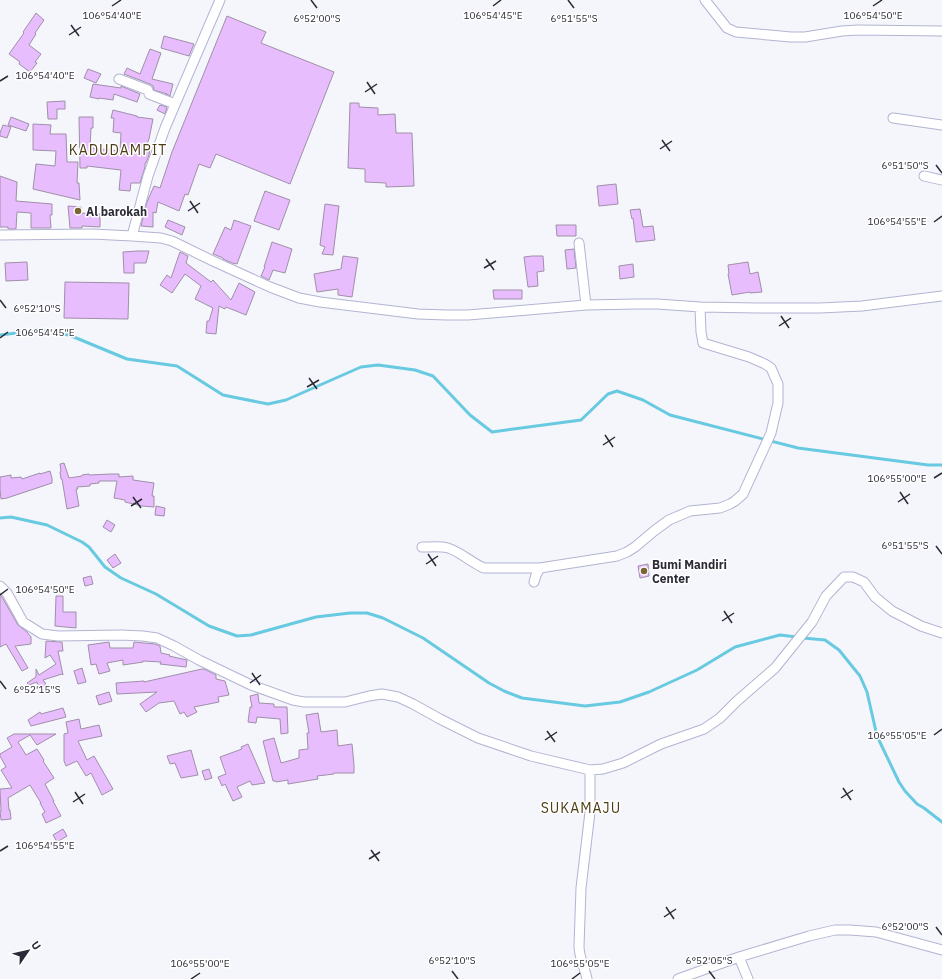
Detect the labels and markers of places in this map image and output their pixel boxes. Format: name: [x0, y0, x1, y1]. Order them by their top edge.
place label: Al barokah: [86, 204, 147, 219]
marker: Al barokah: [73, 206, 83, 216]
place label: Bumi Mandiri Center: [652, 557, 727, 586]
marker: Bumi Mandiri Center: [639, 566, 649, 576]

